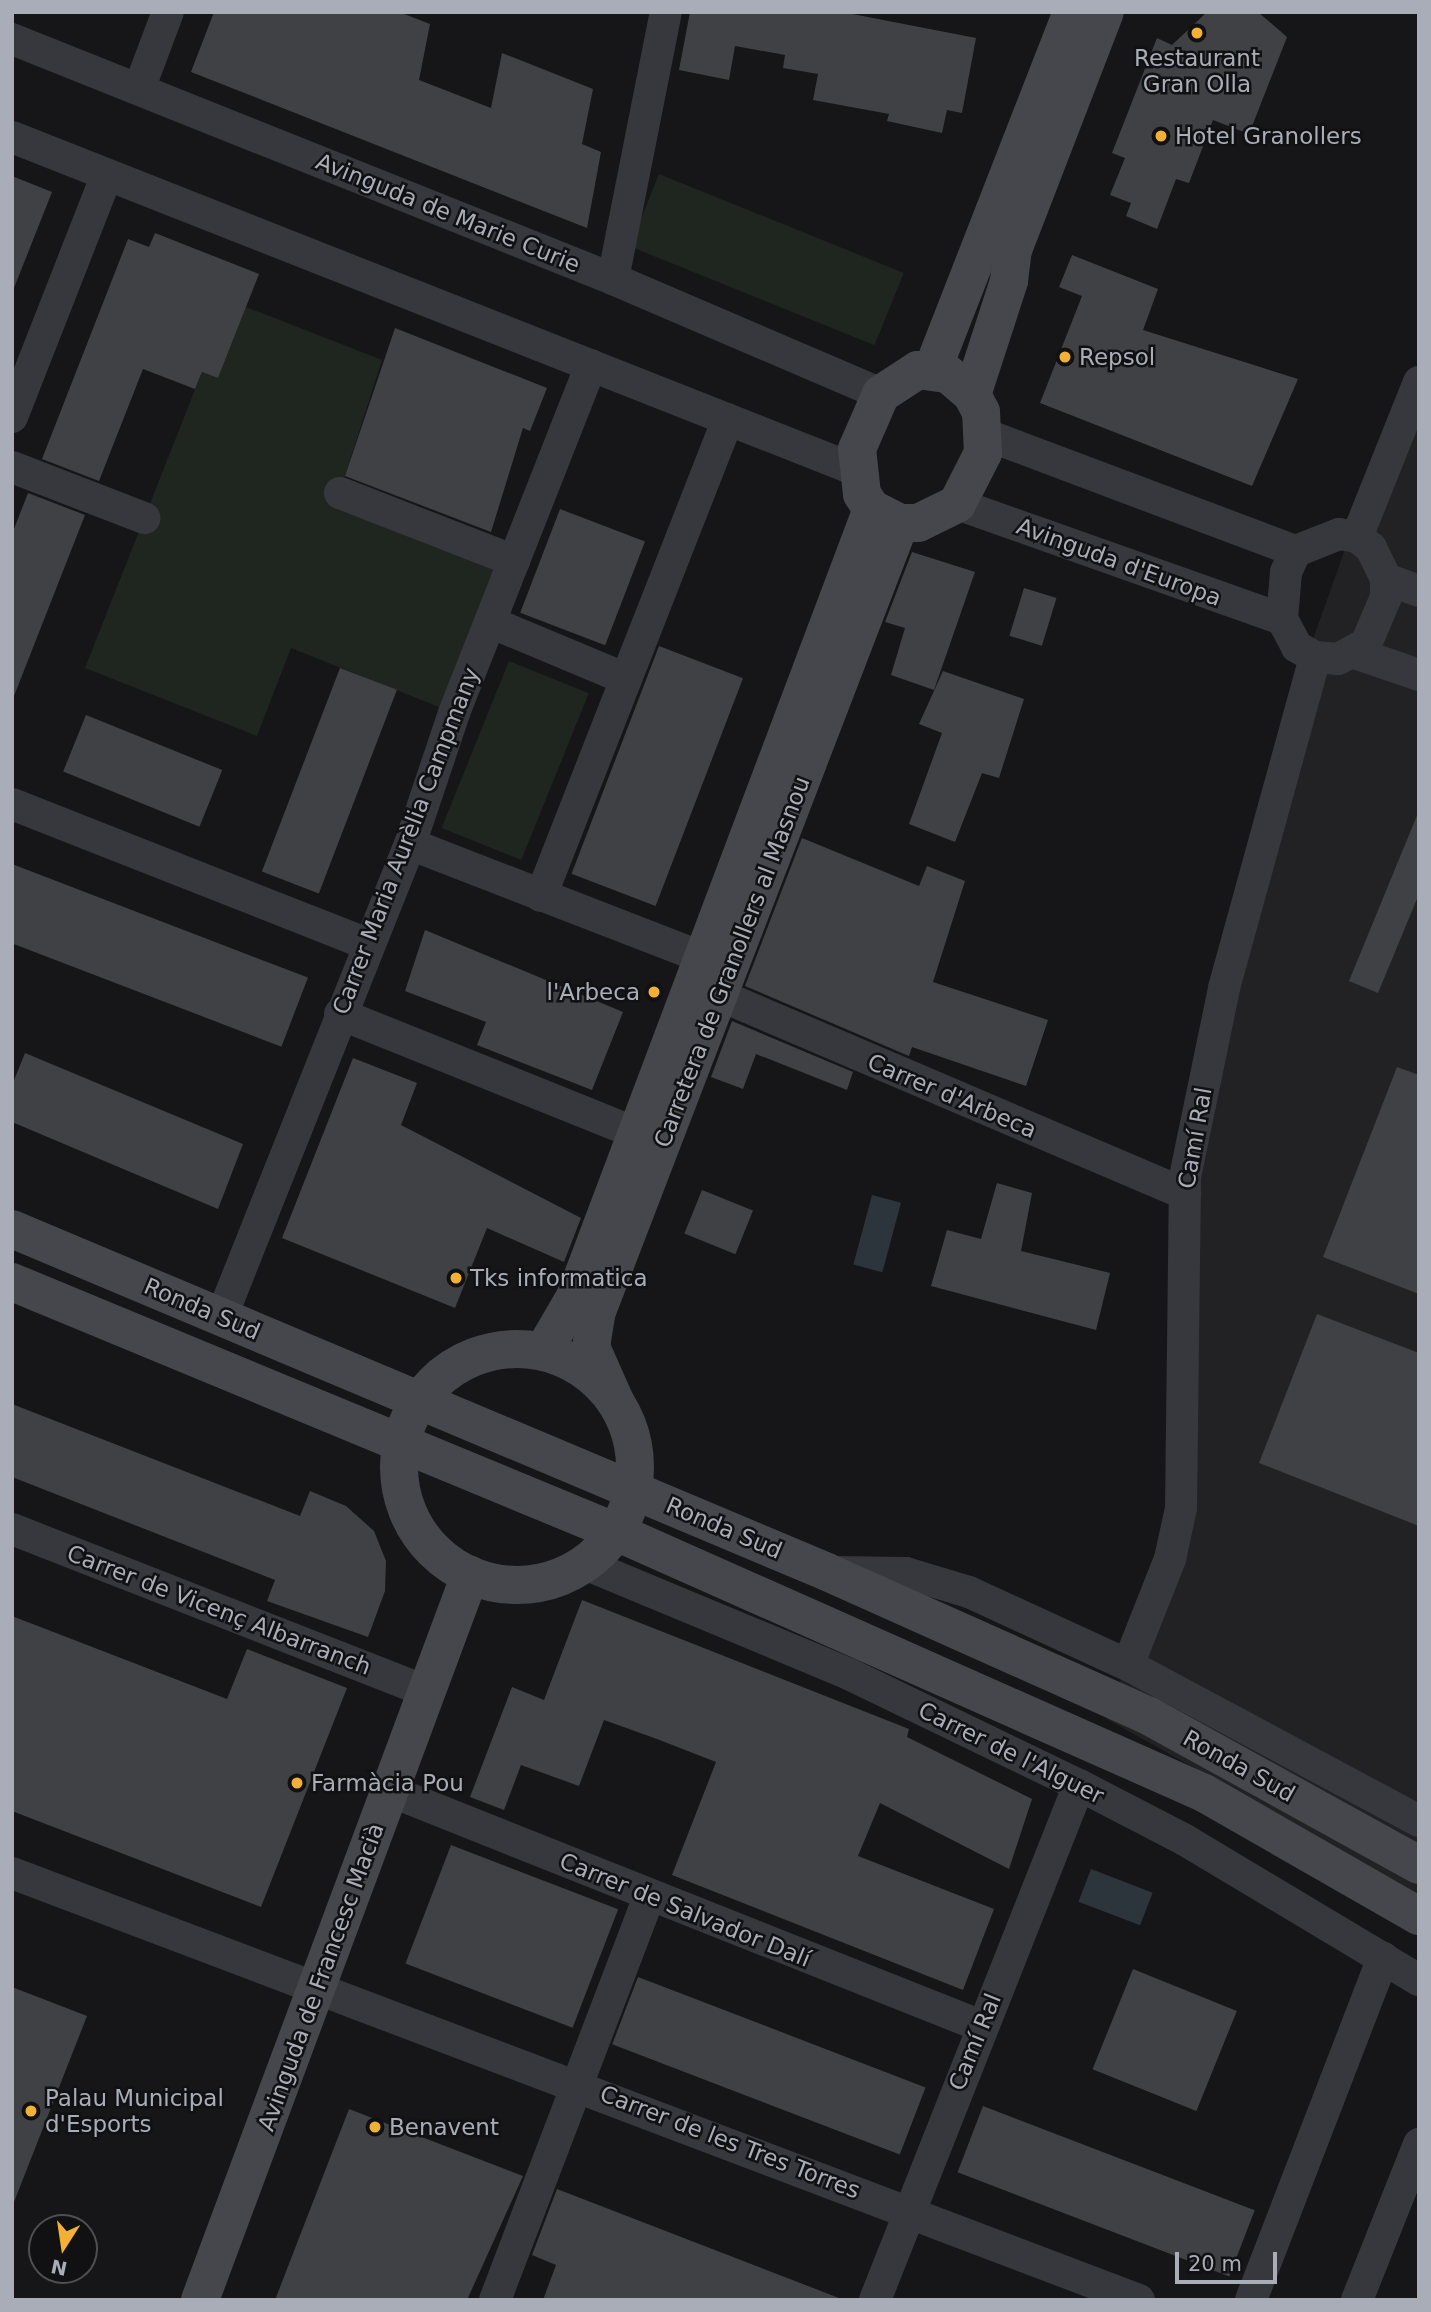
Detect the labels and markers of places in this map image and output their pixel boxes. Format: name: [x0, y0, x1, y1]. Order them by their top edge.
marker: Restaurant Gran Olla: [1189, 25, 1205, 41]
place label: Restaurant Gran Olla: [1134, 44, 1260, 98]
place label: Hotel Granollers: [1175, 122, 1362, 150]
marker: Hotel Granollers: [1153, 128, 1169, 144]
place label: Repsol: [1079, 343, 1155, 371]
marker: Repsol: [1057, 349, 1073, 365]
place label: l'Arbeca: [547, 978, 640, 1006]
marker: l'Arbeca: [646, 984, 662, 1000]
place label: Tks informatica: [470, 1264, 647, 1292]
marker: Tks informatica: [448, 1270, 464, 1286]
place label: Farmàcia Pou: [311, 1769, 464, 1797]
marker: Farmàcia Pou: [289, 1775, 305, 1791]
place label: Palau Municipal d'Esports: [45, 2084, 224, 2138]
marker: Palau Municipal d'Esports: [23, 2103, 39, 2119]
place label: Benavent: [389, 2113, 499, 2141]
marker: Benavent: [367, 2119, 383, 2135]

